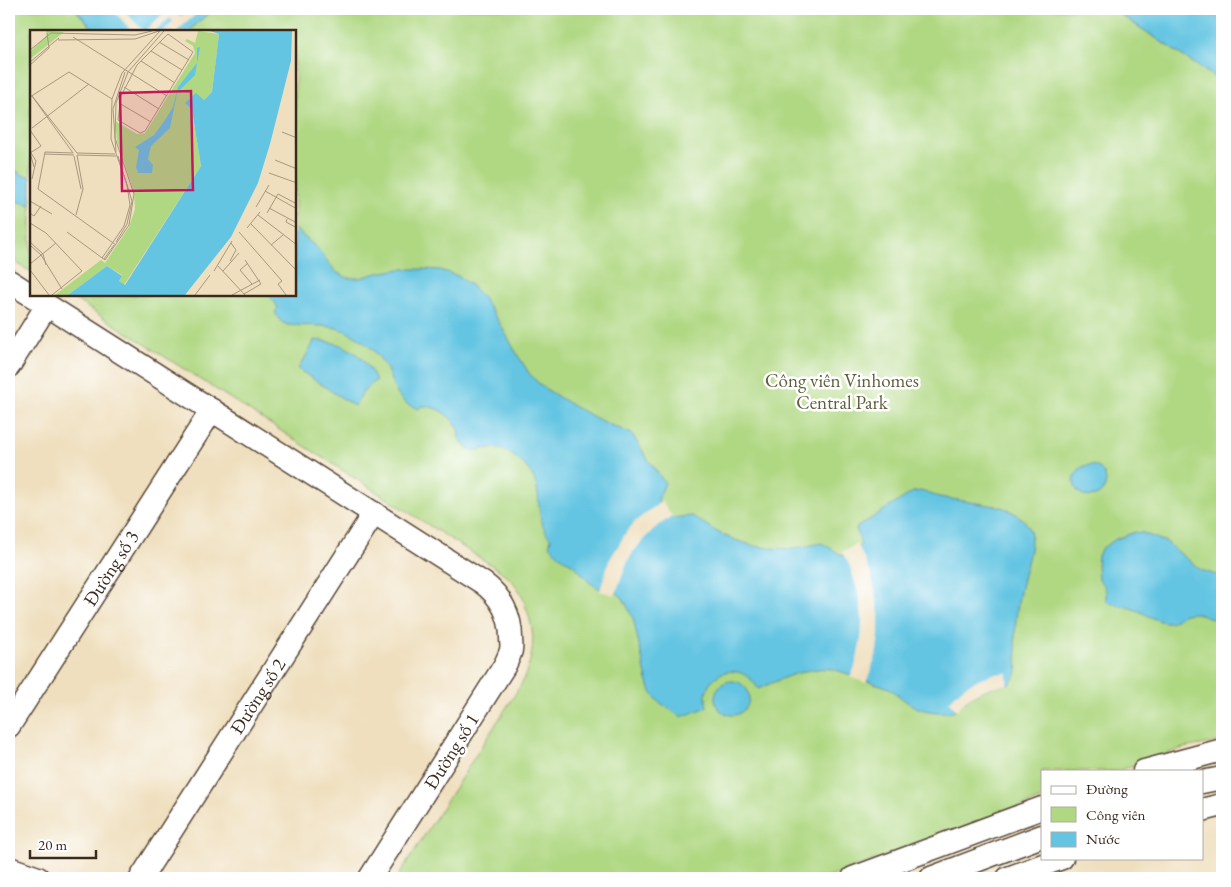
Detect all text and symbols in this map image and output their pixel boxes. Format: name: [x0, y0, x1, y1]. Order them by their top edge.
inset map: [30, 30, 296, 296]
park label: Công viên Vinhomes Central Park: [765, 368, 919, 415]
street label: Đường số 3: [77, 525, 145, 611]
street label: Đường số 2: [224, 654, 291, 739]
street label: Đường số 1: [418, 709, 485, 794]
legend: [1041, 770, 1204, 860]
text: Đường: [1086, 779, 1128, 798]
text: Công viên: [1086, 805, 1146, 824]
scale bar: [30, 827, 96, 859]
text: Nước: [1086, 829, 1120, 848]
text: 20 m: [38, 835, 67, 854]

